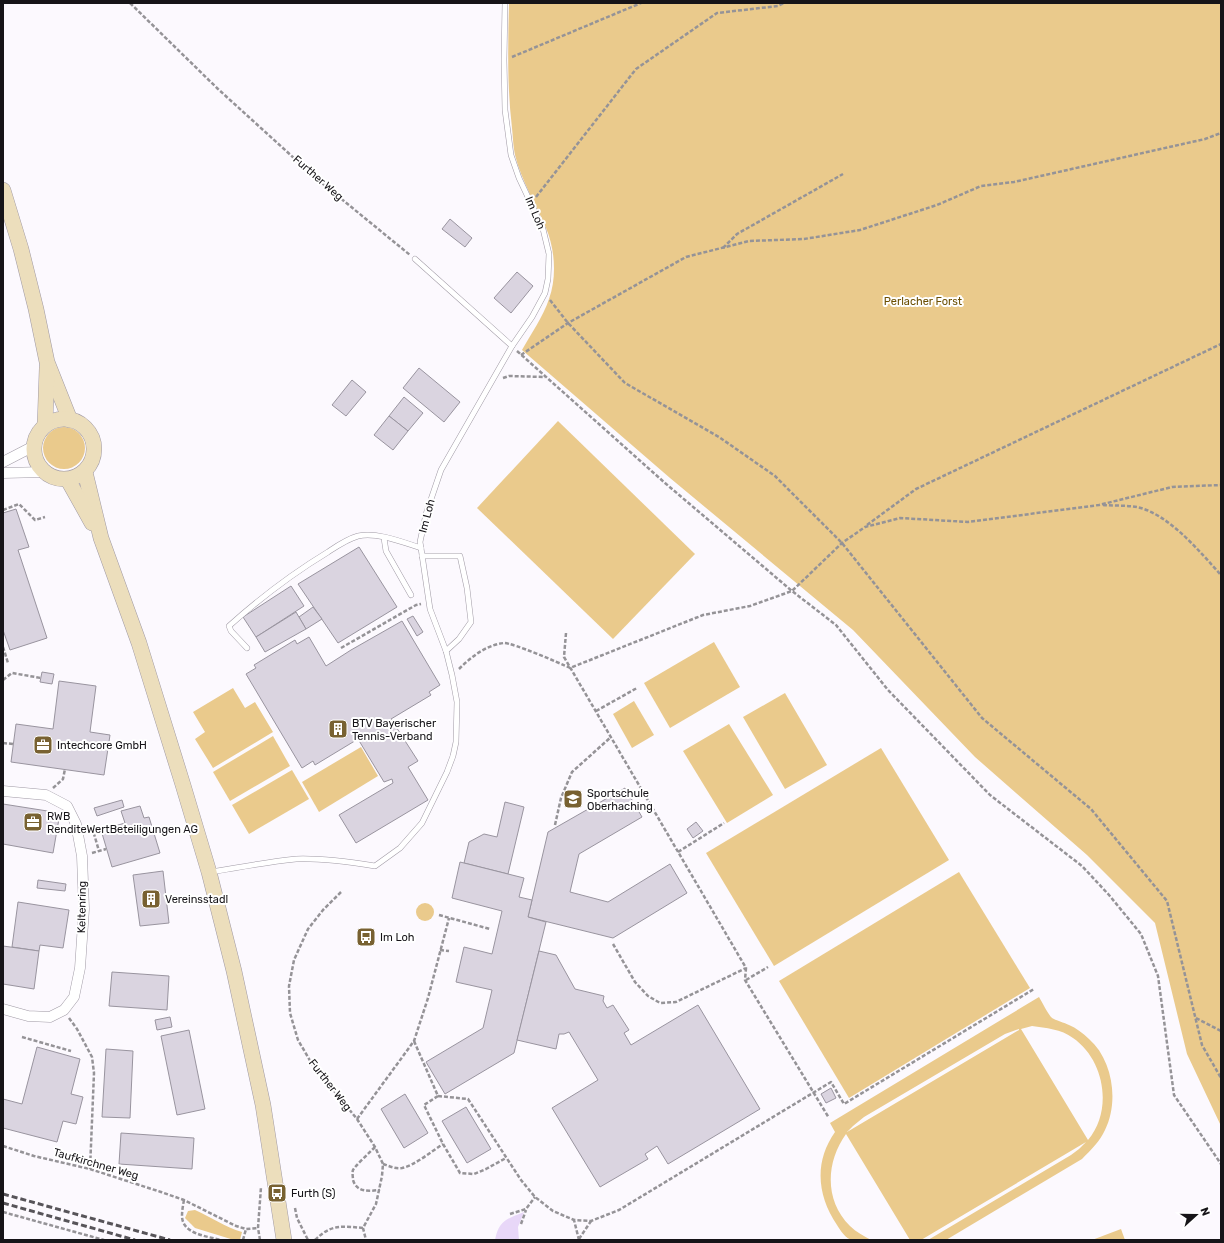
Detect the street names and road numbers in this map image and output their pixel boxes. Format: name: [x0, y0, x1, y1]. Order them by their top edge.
street label: Further Weg: [290, 153, 346, 203]
street label: Im Loh: [522, 195, 548, 231]
street label: Im Loh: [416, 498, 438, 534]
street label: Keltenring: [75, 881, 89, 933]
street label: Further Weg: [306, 1057, 354, 1113]
street label: Taufkirchner Weg: [52, 1146, 140, 1182]

